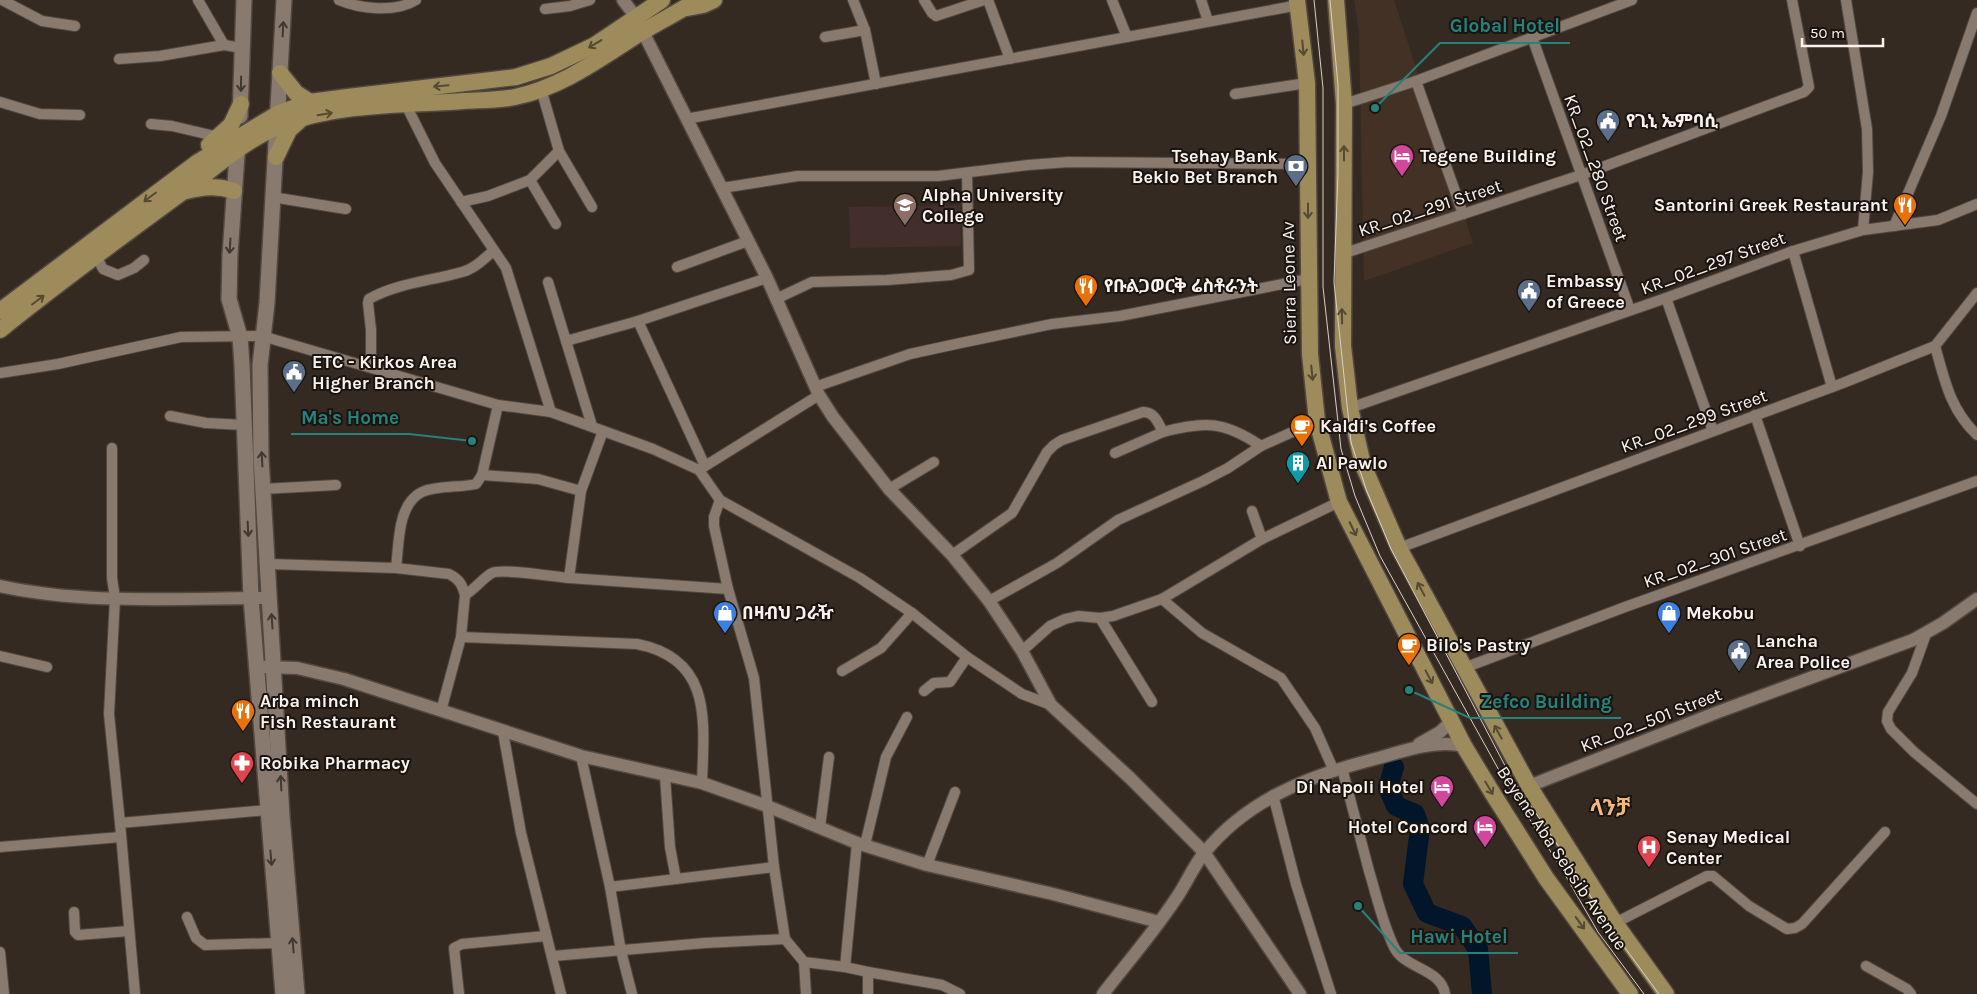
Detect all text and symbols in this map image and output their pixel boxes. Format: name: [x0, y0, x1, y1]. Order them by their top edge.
callout: Global Hotel: [1440, 9, 1570, 43]
text: Global Hotel: [1450, 15, 1560, 37]
scale bar: [1802, 15, 1883, 47]
one-way arrow: [278, 21, 287, 37]
text: 50 m: [1810, 24, 1845, 42]
one-way arrow: [589, 39, 603, 49]
one-way arrow: [1298, 40, 1308, 56]
one-way arrow: [236, 75, 246, 91]
one-way arrow: [433, 81, 449, 91]
street label: KR_02_280 Street: [1559, 91, 1633, 245]
public building icon: የጊኒ ኤምባሲ: [1595, 108, 1621, 142]
one-way arrow: [316, 109, 332, 119]
place label: የጊኒ ኤምባሲ: [1626, 110, 1718, 132]
hotel icon: Tegene Building: [1389, 143, 1415, 177]
place label: Tsehay Bank Beklo Bet Branch: [1132, 145, 1278, 188]
place label: Tegene Building: [1420, 145, 1556, 167]
one-way arrow: [1339, 146, 1349, 162]
bank icon: Tsehay Bank Beklo Bet Branch: [1283, 153, 1309, 187]
street label: KR_02_291 Street: [1355, 174, 1505, 242]
place label: Alpha University College: [922, 184, 1063, 227]
one-way arrow: [144, 192, 158, 202]
school or university icon: Alpha University College: [892, 192, 918, 226]
restaurant icon: Santorini Greek Restaurant: [1892, 192, 1918, 226]
place label: Santorini Greek Restaurant: [1654, 194, 1888, 216]
one-way arrow: [1303, 202, 1313, 218]
street label: Sierra Leone Av: [1277, 221, 1301, 345]
street label: KR_02_297 Street: [1638, 227, 1788, 299]
one-way arrow: [226, 237, 235, 253]
place label: Embassy of Greece: [1546, 270, 1625, 313]
restaurant icon: የቡልጋወርቅ ሬስቶራንት: [1073, 273, 1099, 307]
place label: የቡልጋወርቅ ሬስቶራንት: [1104, 275, 1258, 297]
public building icon: Embassy of Greece: [1516, 278, 1542, 312]
one-way arrow: [31, 294, 44, 305]
one-way arrow: [1338, 308, 1347, 324]
place label: ETC - Kirkos Area Higher Branch: [312, 351, 457, 394]
public building icon: ETC - Kirkos Area Higher Branch: [281, 359, 307, 393]
one-way arrow: [1307, 365, 1317, 381]
street label: KR_02_299 Street: [1618, 384, 1770, 458]
callout: Ma's Home: [291, 400, 409, 434]
text: Ma's Home: [301, 407, 399, 429]
cafe icon: Kaldi's Coffee: [1289, 413, 1315, 447]
place label: Kaldi's Coffee: [1320, 415, 1436, 437]
building icon: Al Pawlo: [1285, 450, 1311, 484]
one-way arrow: [257, 451, 266, 467]
place label: Al Pawlo: [1316, 452, 1388, 474]
one-way arrow: [244, 521, 253, 537]
one-way arrow: [1348, 521, 1358, 536]
street label: KR_02_301 Street: [1640, 523, 1790, 593]
one-way arrow: [1416, 582, 1425, 597]
shop icon: በዛብህ ጋራዥ: [712, 600, 738, 634]
shop icon: Mekobu: [1656, 600, 1682, 634]
place label: በዛብህ ጋራዥ: [742, 602, 834, 624]
place label: Mekobu: [1686, 602, 1754, 624]
one-way arrow: [267, 613, 276, 629]
place label: Lancha Area Police: [1756, 630, 1850, 673]
cafe icon: Bilo's Pastry: [1396, 632, 1422, 666]
place label: Bilo's Pastry: [1426, 634, 1530, 656]
public building icon: Lancha Area Police: [1726, 638, 1752, 672]
one-way arrow: [1424, 669, 1434, 684]
street label: KR_02_501 Street: [1577, 683, 1725, 757]
callout: Zefco Building: [1470, 684, 1621, 718]
place label: Arba minch Fish Restaurant: [260, 690, 396, 733]
text: Zefco Building: [1480, 691, 1612, 713]
restaurant icon: Arba minch Fish Restaurant: [230, 698, 256, 732]
one-way arrow: [1493, 725, 1503, 740]
pharmacy icon: Robika Pharmacy: [229, 750, 255, 784]
place label: Robika Pharmacy: [260, 752, 410, 774]
street label: Beyene Aba Sebsib Avenue: [1492, 762, 1632, 954]
hotel icon: Di Napoli Hotel: [1429, 774, 1455, 808]
one-way arrow: [276, 776, 285, 792]
place label: Di Napoli Hotel: [1296, 776, 1424, 798]
one-way arrow: [1485, 781, 1495, 795]
district label: ላንቻ: [1590, 795, 1630, 821]
hotel icon: Hotel Concord: [1472, 814, 1498, 848]
place label: Hotel Concord: [1348, 816, 1468, 838]
place label: Senay Medical Center: [1666, 826, 1790, 869]
hospital icon: Senay Medical Center: [1636, 834, 1662, 868]
one-way arrow: [266, 850, 276, 866]
one-way arrow: [1574, 916, 1585, 929]
callout: Hawi Hotel: [1400, 919, 1518, 953]
text: Hawi Hotel: [1410, 926, 1508, 948]
one-way arrow: [288, 938, 298, 954]

